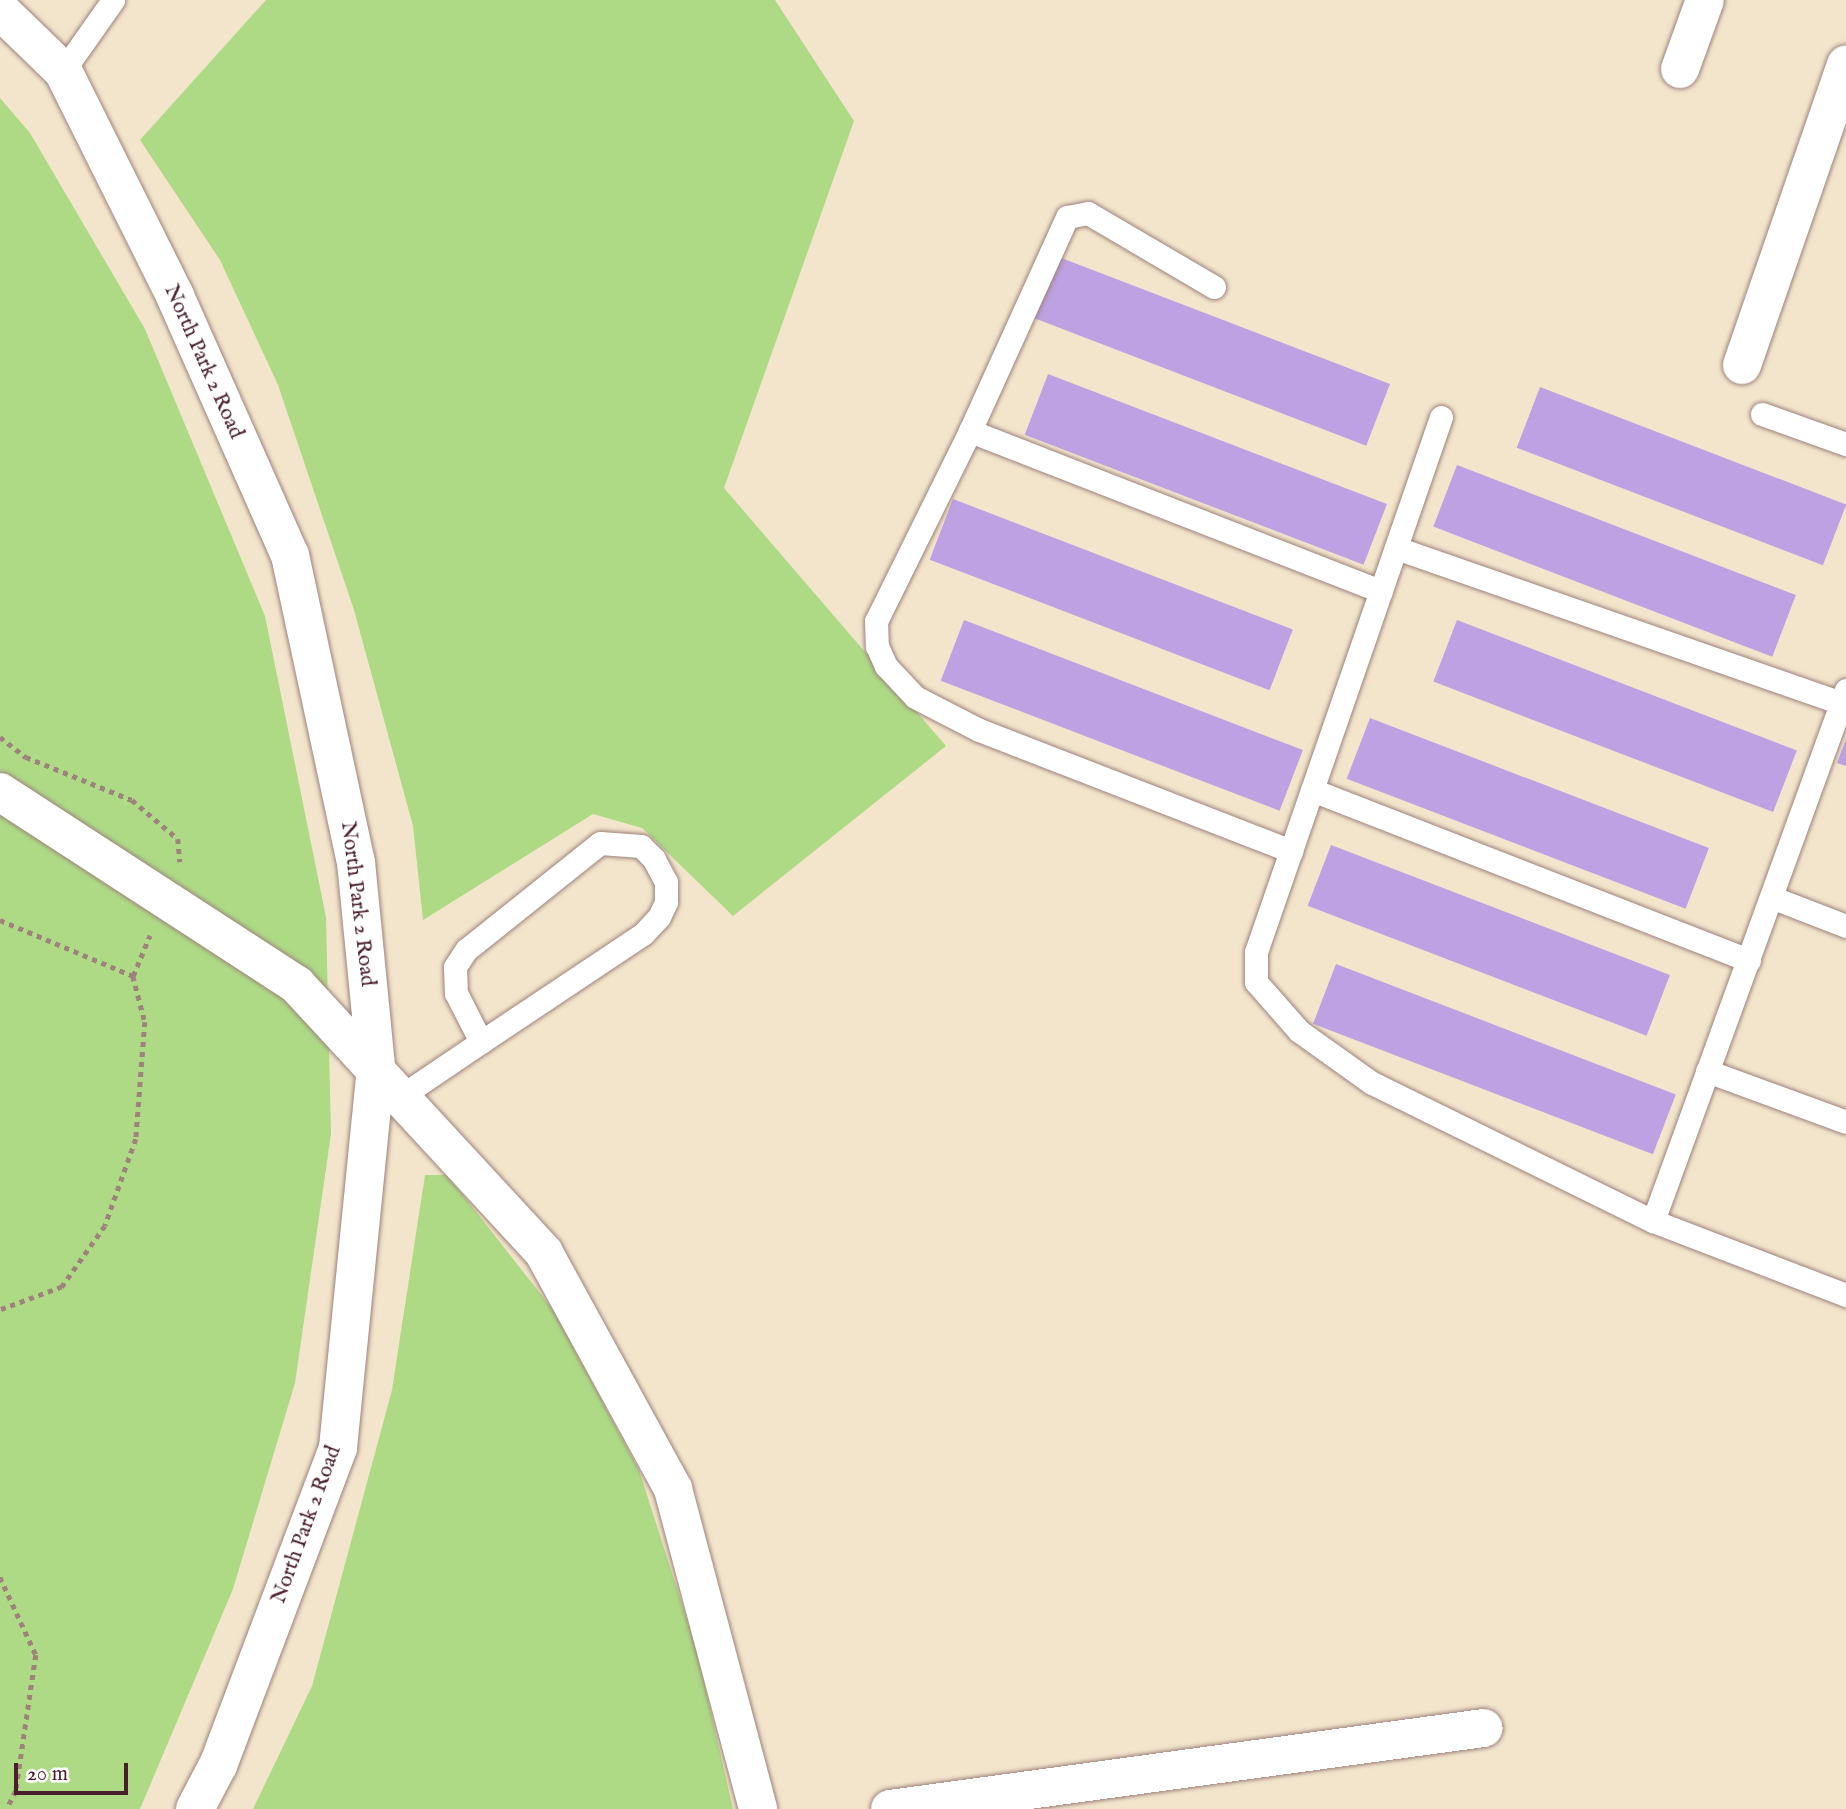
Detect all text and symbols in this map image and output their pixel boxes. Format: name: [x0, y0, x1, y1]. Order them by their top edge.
street label: North Park 2 Road: [158, 281, 248, 443]
street label: North Park 2 Road: [334, 820, 380, 988]
street label: North Park 2 Road: [267, 1443, 347, 1607]
scale bar: [18, 1750, 131, 1794]
text: 20 m: [27, 1761, 68, 1788]

